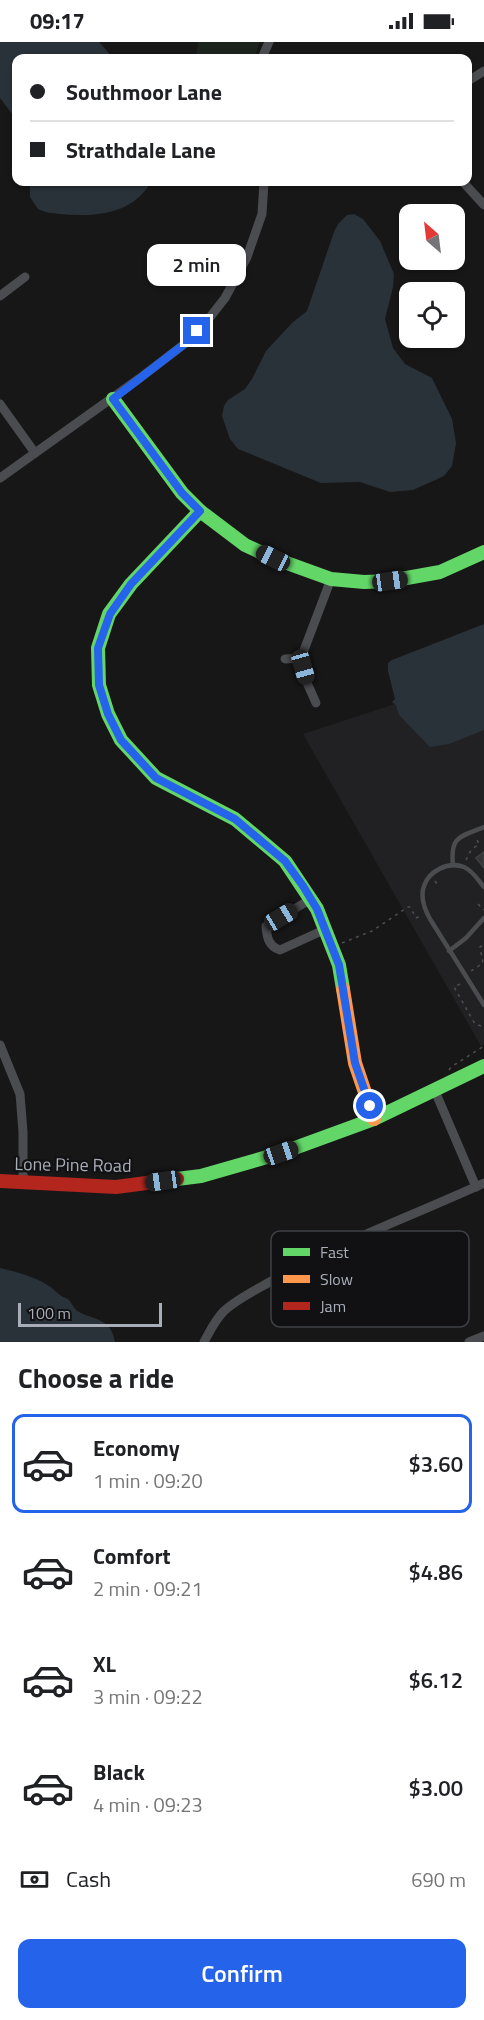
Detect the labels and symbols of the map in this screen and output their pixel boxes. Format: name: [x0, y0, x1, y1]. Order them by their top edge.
north arrow: [399, 204, 465, 270]
callout: 2 min: [148, 244, 246, 286]
route end: [183, 317, 210, 344]
car: [253, 542, 293, 574]
car: [371, 570, 409, 592]
car: [289, 647, 317, 687]
car: [261, 900, 301, 934]
route start: [356, 1092, 383, 1119]
car: [261, 1139, 301, 1167]
street label: Lone Pine Road: [14, 1150, 132, 1179]
car: [144, 1170, 182, 1192]
legend: [271, 1231, 469, 1327]
text: Fast: [320, 1240, 349, 1264]
text: Slow: [320, 1267, 353, 1291]
text: Jam: [320, 1294, 346, 1318]
scale bar: [18, 1300, 162, 1328]

